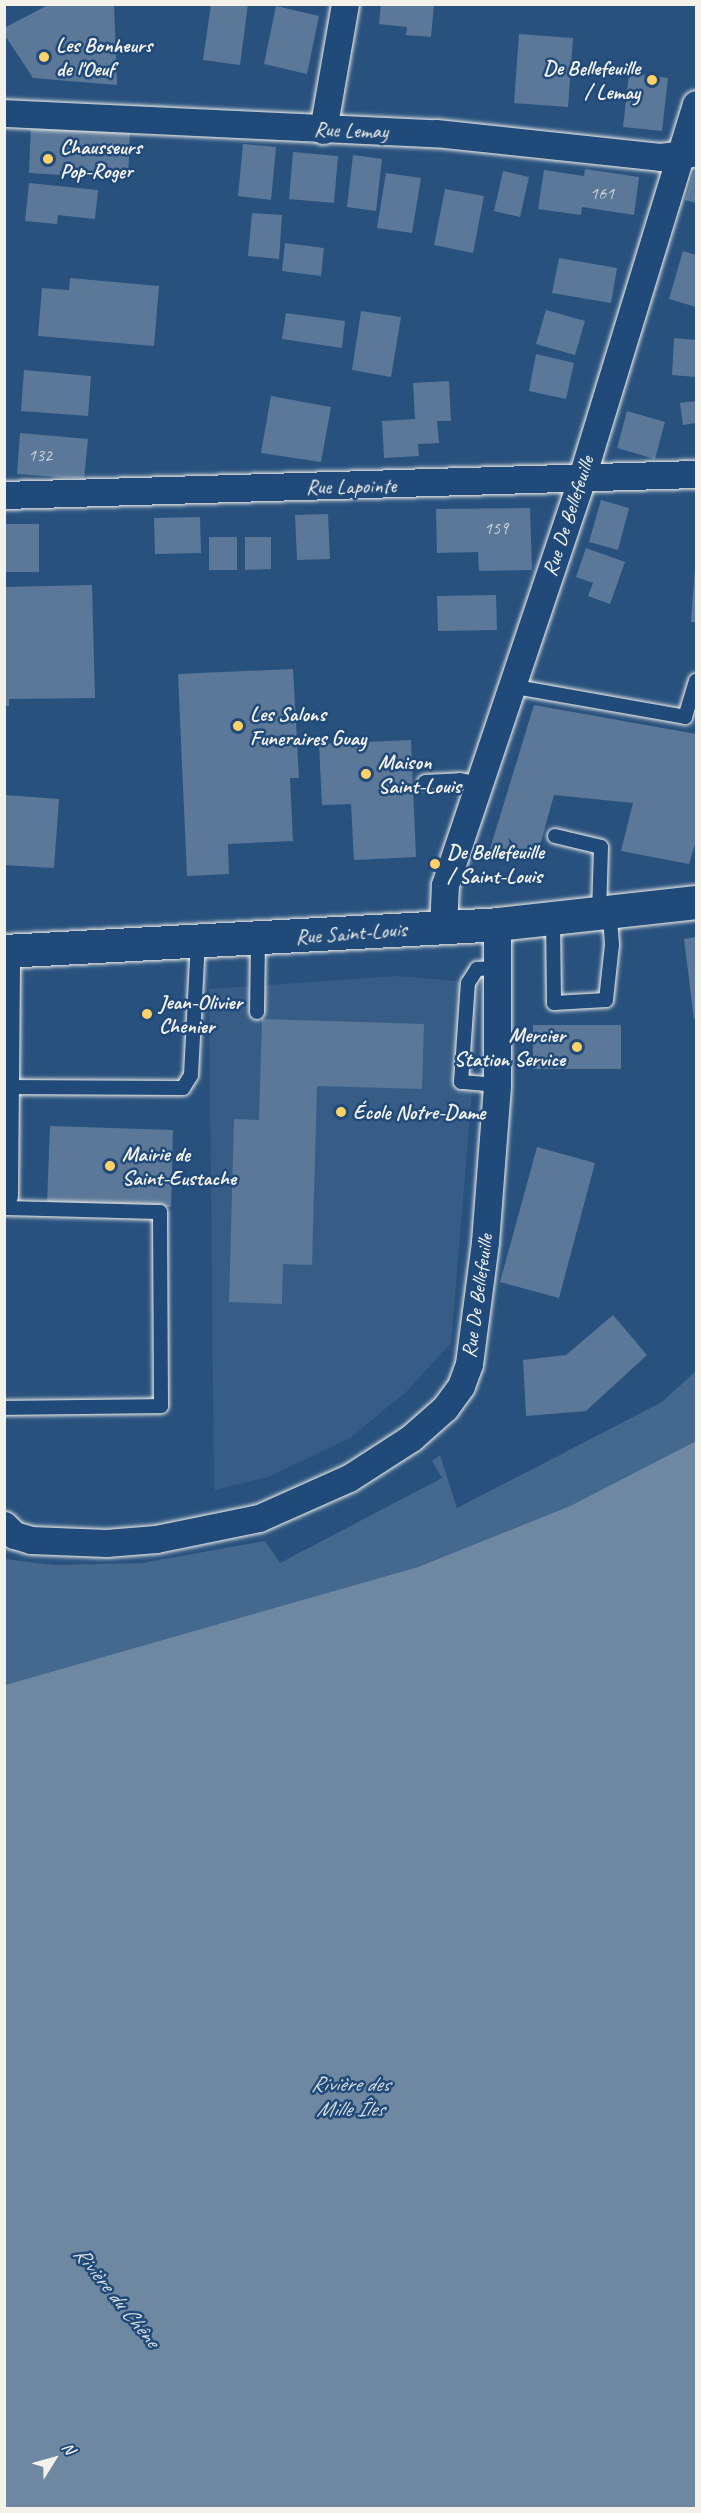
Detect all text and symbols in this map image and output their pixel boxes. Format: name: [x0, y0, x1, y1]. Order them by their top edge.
place label: Les Bonheurs de l'Oeuf: [56, 32, 152, 82]
marker: Les Bonheurs de l'Oeuf: [37, 50, 51, 64]
place label: De Bellefeuille / Lemay: [543, 55, 640, 105]
marker: De Bellefeuille / Lemay: [645, 73, 659, 87]
street label: Rue Lemay: [314, 116, 388, 144]
place label: Chausseurs Pop-Roger: [60, 134, 141, 184]
marker: Chausseurs Pop-Roger: [41, 152, 55, 166]
house number: 161: [590, 182, 614, 204]
house number: 132: [28, 444, 52, 466]
street label: Rue De Bellefeuille: [537, 453, 599, 579]
street label: Rue Lapointe: [305, 473, 397, 499]
house number: 159: [484, 517, 508, 539]
place label: Les Salons Funeraires Guay: [250, 701, 365, 751]
marker: Les Salons Funeraires Guay: [231, 719, 245, 733]
place label: Maison Saint-Louis: [378, 749, 461, 799]
marker: Maison Saint-Louis: [359, 767, 373, 781]
place label: De Bellefeuille / Saint-Louis: [447, 839, 544, 889]
marker: De Bellefeuille / Saint-Louis: [428, 857, 442, 871]
street label: Rue Saint-Louis: [294, 917, 408, 949]
place label: Jean-Olivier Chenier: [159, 989, 242, 1039]
marker: Jean-Olivier Chenier: [140, 1007, 154, 1021]
place label: Mercier Station Service: [454, 1022, 565, 1072]
marker: Mercier Station Service: [570, 1040, 584, 1054]
place label: École Notre-Dame: [353, 1099, 485, 1125]
marker: École Notre-Dame: [334, 1105, 348, 1119]
place label: Mairie de Saint-Eustache: [122, 1141, 236, 1191]
marker: Mairie de Saint-Eustache: [103, 1159, 117, 1173]
street label: Rue De Bellefeuille: [456, 1232, 498, 1360]
water label: Rivière des Mille Îles: [311, 2071, 389, 2122]
water label: Rivière du Chêne: [67, 2241, 165, 2353]
north arrow: [24, 2429, 84, 2489]
text: N: [57, 2438, 79, 2458]

